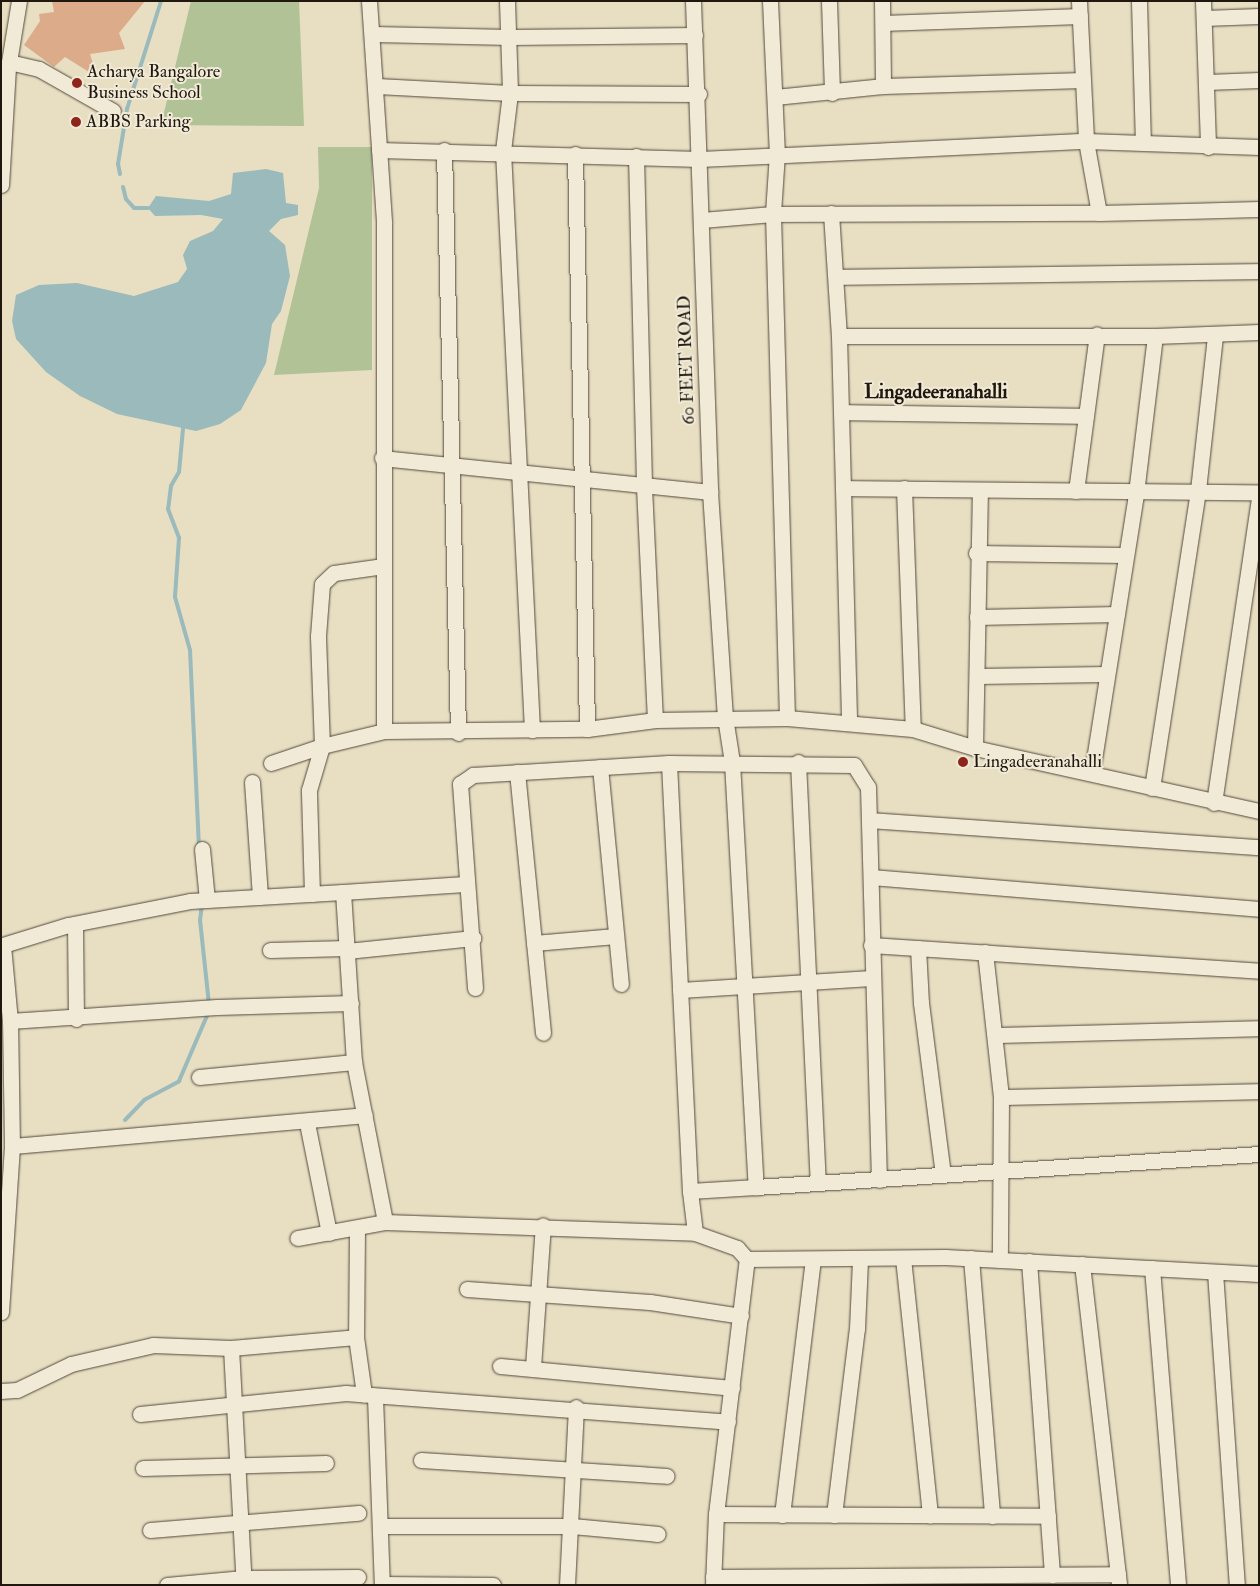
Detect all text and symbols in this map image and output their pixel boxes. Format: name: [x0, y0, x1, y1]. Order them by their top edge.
place label: Acharya Bangalore Business School: [87, 62, 220, 104]
marker: Acharya Bangalore Business School: [71, 77, 83, 89]
place label: ABBS Parking: [86, 111, 190, 133]
marker: ABBS Parking: [70, 116, 82, 128]
street label: 60 FEET ROAD: [674, 295, 700, 425]
district label: Lingadeeranahalli: [864, 379, 1008, 403]
place label: Lingadeeranahalli: [973, 751, 1102, 773]
marker: Lingadeeranahalli: [957, 756, 969, 768]

